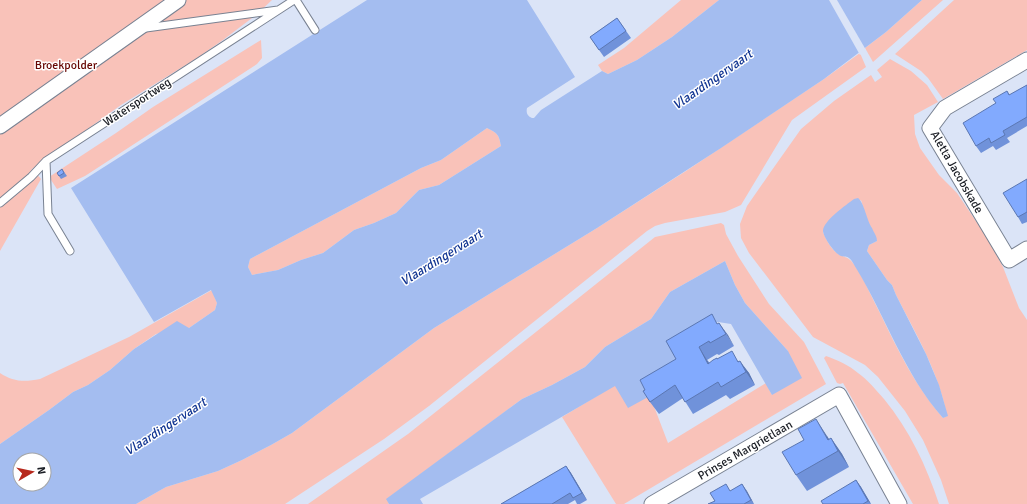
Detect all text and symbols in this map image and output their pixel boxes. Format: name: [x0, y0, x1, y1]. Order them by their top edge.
water label: Vlaardingervaart: [670, 46, 757, 113]
park label: Broekpolder: [35, 58, 98, 73]
street label: Watersportweg: [101, 75, 174, 130]
street label: Aletta Jacobskade: [927, 128, 986, 216]
water label: Vlaardingervaart: [397, 225, 487, 289]
water label: Vlaardingervaart: [122, 394, 210, 459]
street label: Prinses Margrietlaan: [695, 417, 795, 484]
north arrow: [12, 452, 52, 492]
text: N: [34, 466, 48, 475]

